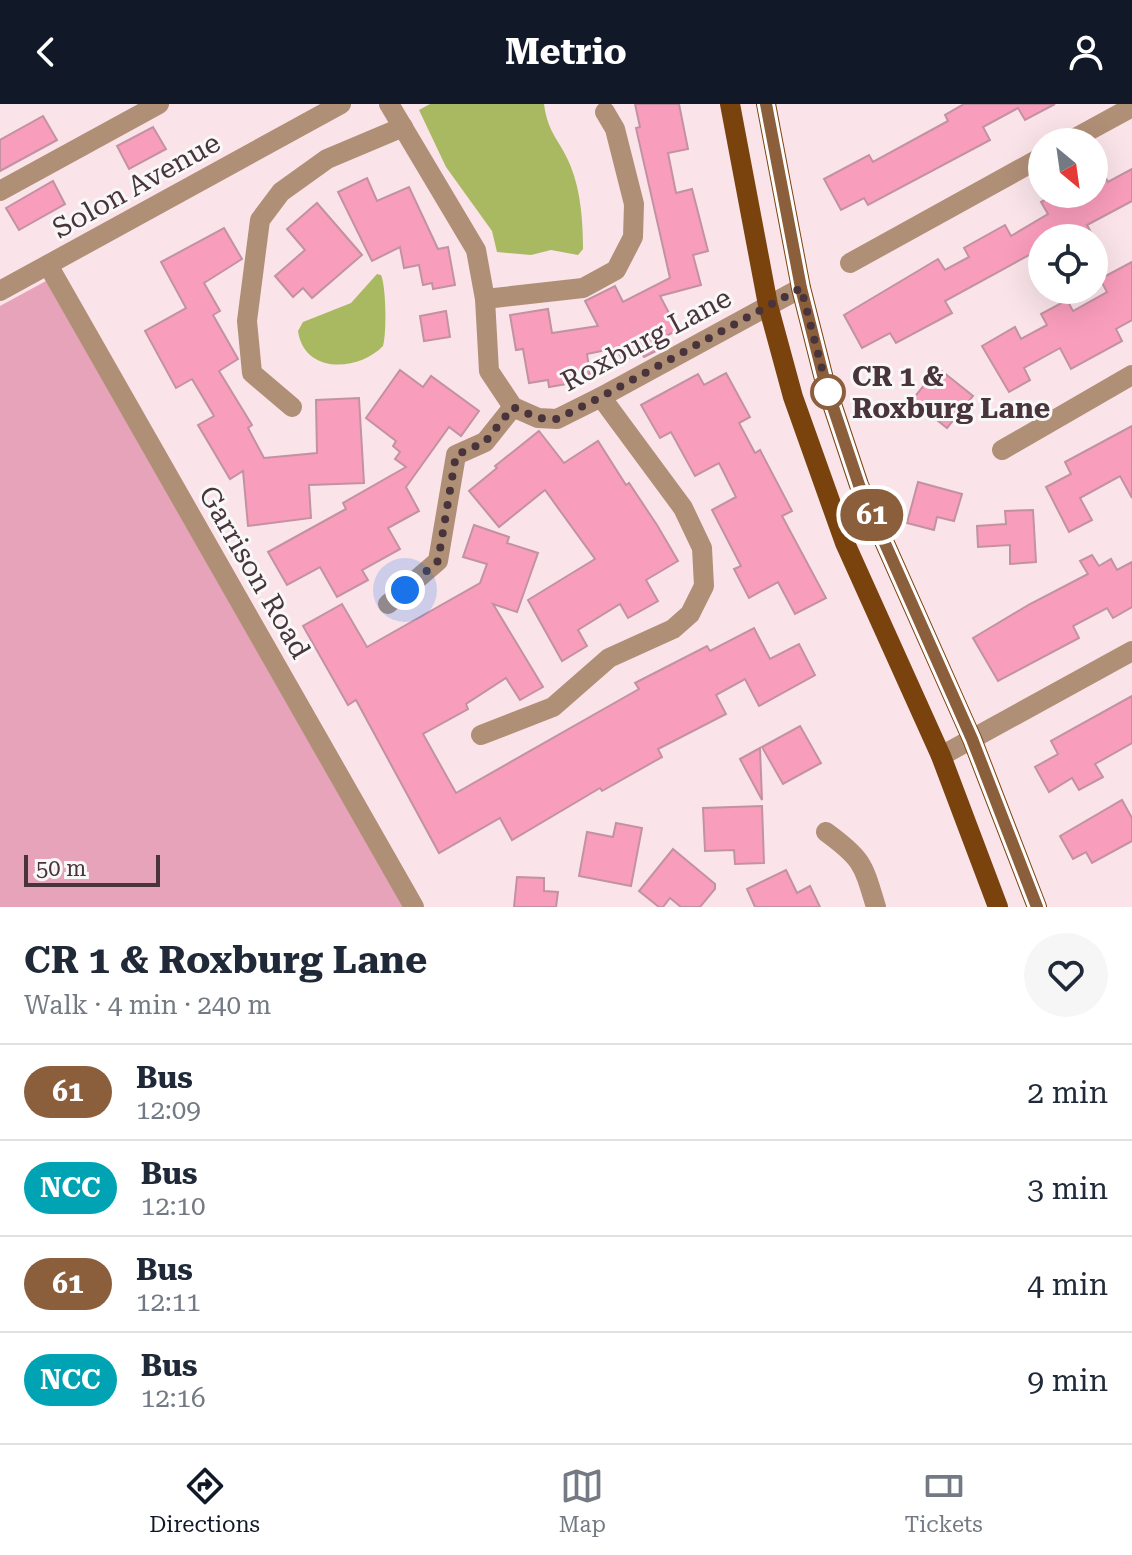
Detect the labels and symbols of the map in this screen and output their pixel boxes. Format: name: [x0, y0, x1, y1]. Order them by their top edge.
street label: Solon Avenue: [47, 126, 226, 245]
north arrow: [1028, 128, 1108, 208]
street label: Roxburg Lane: [556, 281, 737, 398]
place label: CR 1 & Roxburg Lane: [852, 360, 1050, 425]
marker: CR 1 & Roxburg Lane: [811, 375, 845, 409]
street label: Garrison Road: [192, 480, 317, 664]
line badge: 61: [836, 489, 908, 541]
your location: [385, 570, 425, 610]
scale bar: [24, 851, 160, 887]

